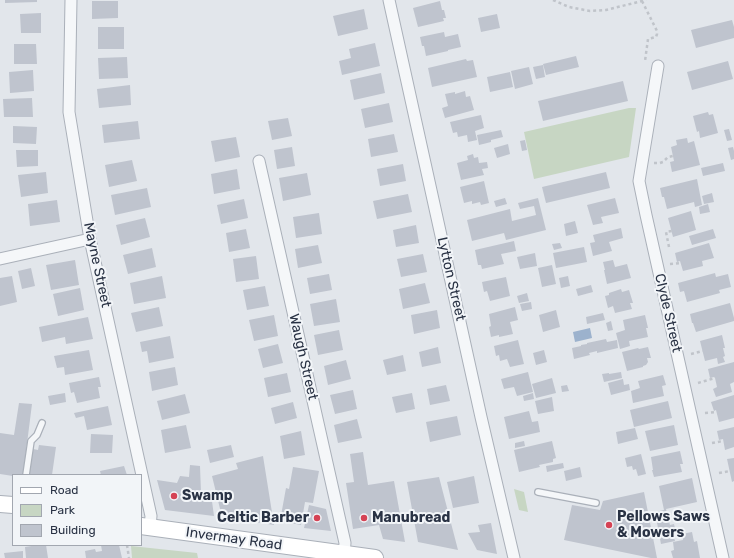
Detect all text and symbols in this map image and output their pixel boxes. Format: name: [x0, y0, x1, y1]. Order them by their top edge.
street label: Mayne Street: [80, 221, 114, 309]
street label: Lytton Street: [433, 235, 469, 323]
street label: Clyde Street: [651, 272, 685, 354]
street label: Waugh Street: [285, 312, 321, 402]
legend: [12, 474, 142, 546]
text: Road: [50, 483, 78, 497]
place label: Swamp: [182, 488, 233, 504]
marker: Swamp: [169, 491, 179, 501]
text: Park: [50, 503, 75, 517]
place label: Pellows Saws & Mowers: [617, 509, 710, 542]
place label: Celtic Barber: [217, 510, 309, 526]
place label: Manubread: [372, 510, 450, 526]
marker: Celtic Barber: [312, 513, 322, 523]
marker: Manubread: [359, 513, 369, 523]
marker: Pellows Saws & Mowers: [604, 520, 614, 530]
text: Building: [50, 523, 96, 537]
street label: Invermay Road: [185, 524, 283, 554]

